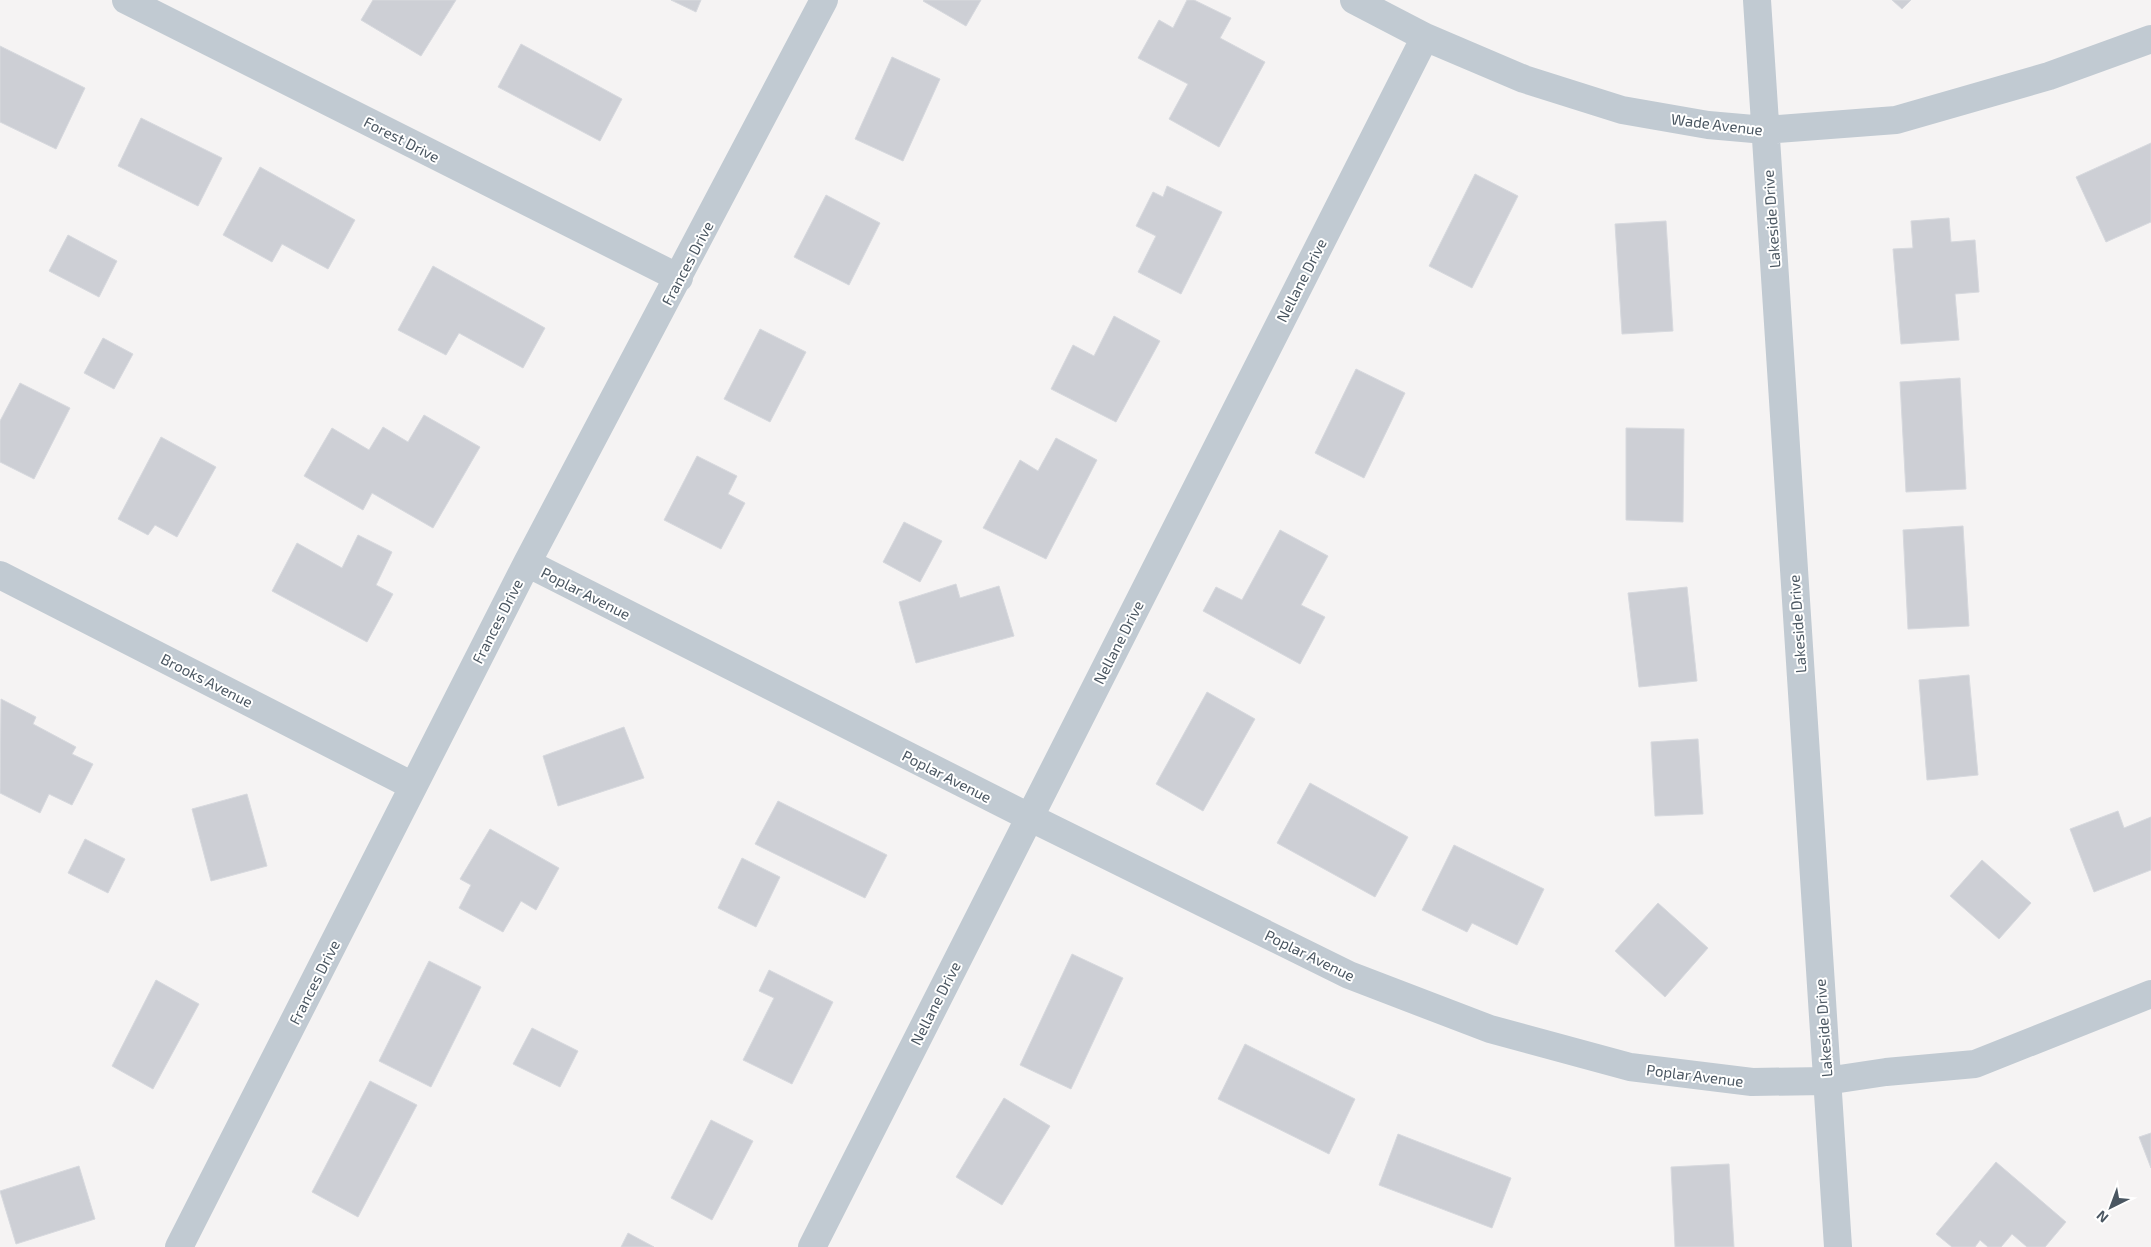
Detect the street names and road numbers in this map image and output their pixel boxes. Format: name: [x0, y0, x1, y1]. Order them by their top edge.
street label: Wade Avenue: [1670, 109, 1764, 139]
street label: Forest Drive: [361, 112, 443, 166]
street label: Lakeside Drive: [1759, 169, 1783, 269]
street label: Frances Drive: [657, 218, 717, 308]
street label: Nellane Drive: [1272, 235, 1330, 325]
street label: Poplar Avenue: [538, 563, 634, 623]
street label: Lakeside Drive: [1785, 574, 1809, 674]
street label: Frances Drive: [468, 576, 526, 666]
street label: Nellane Drive: [1089, 597, 1147, 687]
street label: Brooks Avenue: [158, 649, 256, 711]
street label: Poplar Avenue: [899, 746, 995, 806]
street label: Poplar Avenue: [1262, 926, 1358, 984]
street label: Frances Drive: [285, 937, 343, 1027]
street label: Nellane Drive: [906, 958, 964, 1048]
street label: Lakeside Drive: [1811, 978, 1835, 1078]
street label: Poplar Avenue: [1645, 1060, 1745, 1090]

